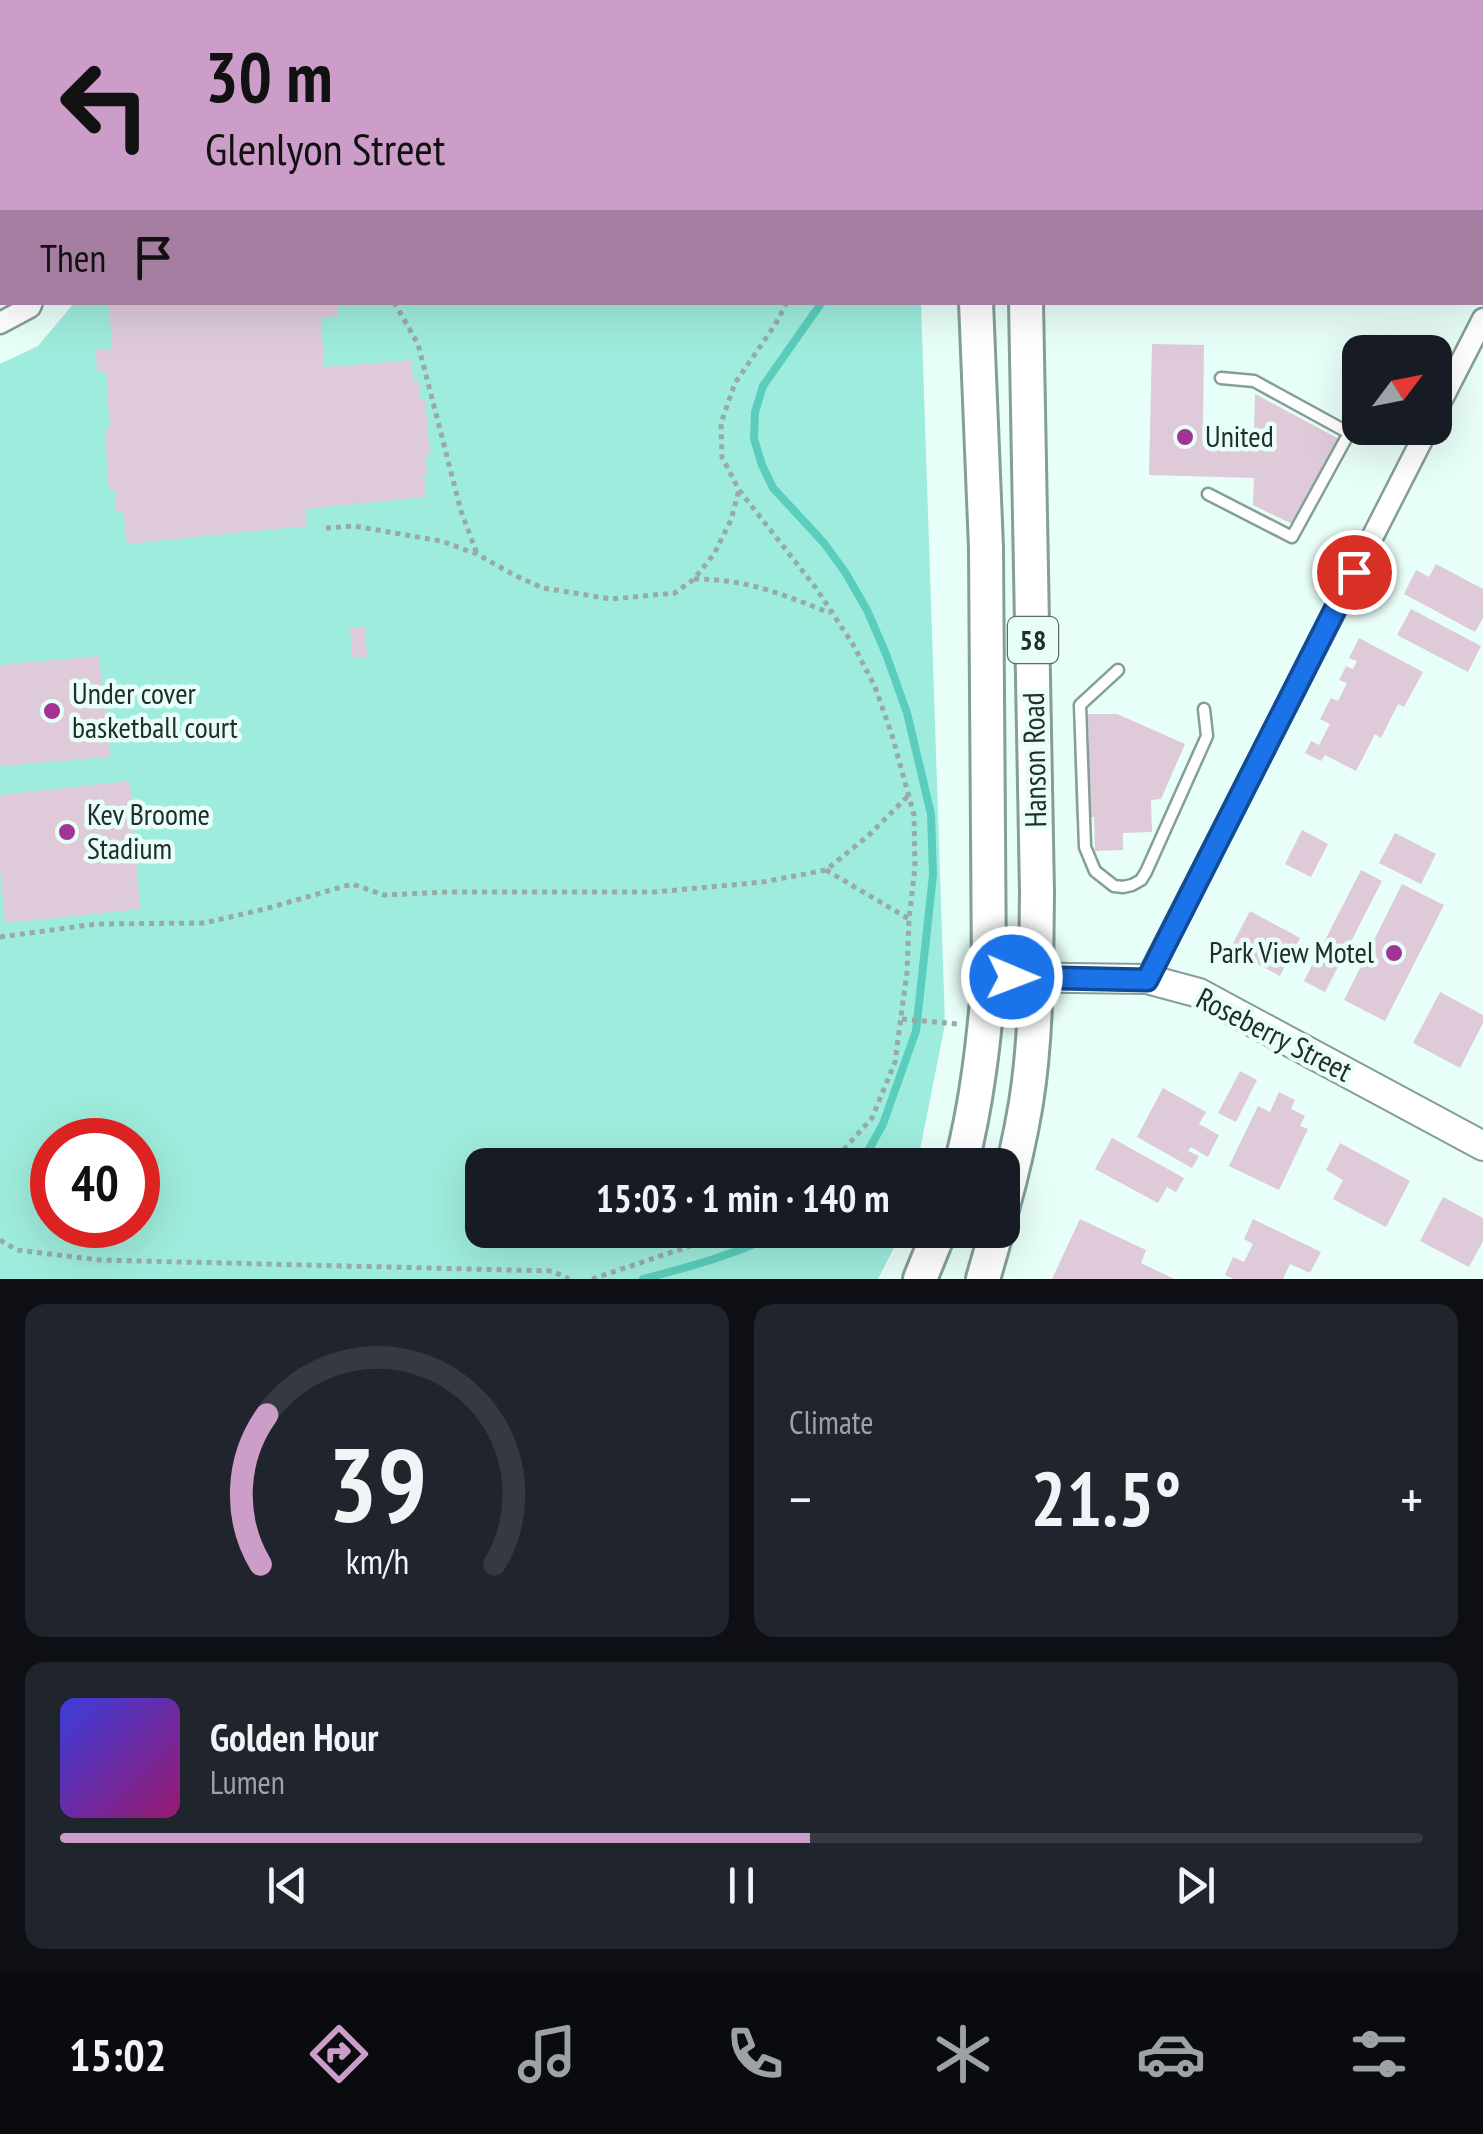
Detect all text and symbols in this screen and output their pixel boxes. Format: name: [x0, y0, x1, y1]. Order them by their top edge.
text: 30 m: [205, 31, 333, 121]
icon: left: [40, 40, 170, 170]
text: Glenlyon Street: [205, 119, 445, 177]
icon: arrive: [126, 230, 181, 285]
text: Then: [40, 233, 106, 282]
north arrow: [1342, 335, 1452, 445]
map controls: [1342, 335, 1452, 445]
place label: United: [1205, 416, 1274, 455]
marker: United: [1174, 426, 1196, 448]
pin: [1312, 530, 1397, 615]
icon: arrive: [1327, 545, 1382, 600]
road number: 58: [1008, 617, 1058, 663]
place label: Under cover basketball court: [72, 673, 239, 746]
street label: Hanson Road: [1013, 692, 1054, 828]
marker: Under cover basketball court: [41, 700, 63, 722]
place label: Kev Broome Stadium: [87, 794, 210, 867]
marker: Kev Broome Stadium: [56, 821, 78, 843]
position arrow: [960, 925, 1064, 1029]
place label: Park View Motel: [1209, 932, 1374, 971]
marker: Park View Motel: [1383, 942, 1405, 964]
street label: Roseberry Street: [1190, 978, 1360, 1090]
speed limit sign: 40: [30, 1118, 160, 1248]
text: 15:03 · 1 min · 140 m: [596, 1173, 889, 1222]
text: Climate: [789, 1401, 873, 1443]
text: 39: [327, 1416, 427, 1551]
text: 21.5°: [1031, 1450, 1181, 1547]
text: −: [789, 1463, 812, 1534]
text: +: [1400, 1463, 1423, 1534]
text: km/h: [345, 1538, 409, 1584]
text: Golden Hour: [210, 1712, 379, 1761]
text: Lumen: [210, 1761, 285, 1803]
icon: previous: [260, 1858, 315, 1913]
icon: pause: [714, 1858, 769, 1913]
icon: next: [1168, 1858, 1223, 1913]
icon: directions: [304, 2019, 374, 2089]
icon: music: [512, 2019, 582, 2089]
icon: phone: [720, 2019, 790, 2089]
icon: climate: [928, 2019, 998, 2089]
icon: car: [1136, 2019, 1206, 2089]
icon: filters: [1344, 2019, 1414, 2089]
text: 15:02: [69, 2025, 166, 2083]

